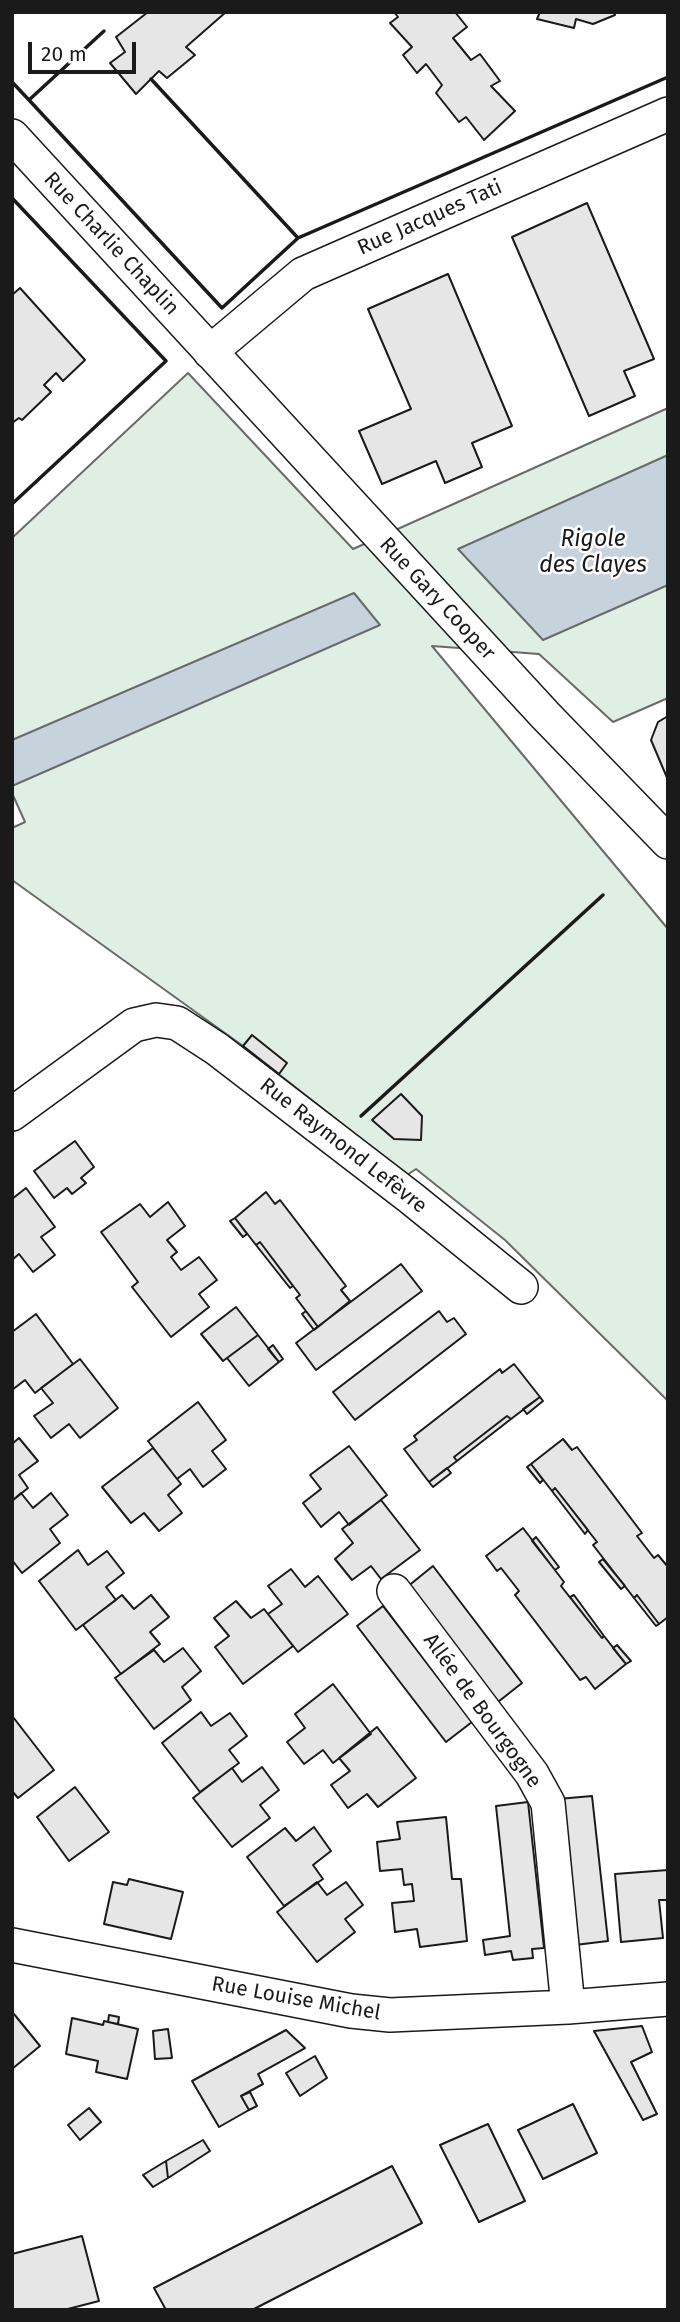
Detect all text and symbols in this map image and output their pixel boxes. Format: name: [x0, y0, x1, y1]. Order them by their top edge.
scale bar: [32, 28, 140, 72]
text: 20 m: [41, 41, 87, 67]
street label: Rue Charlie Chaplin: [38, 167, 184, 321]
street label: Rue Jacques Tati: [354, 175, 506, 261]
water label: Rigole des Clayes: [539, 526, 647, 580]
street label: Rue Gary Cooper: [374, 532, 500, 666]
street label: Rue Raymond Lefèvre: [254, 1073, 432, 1219]
street label: Allée de Bourgogne: [417, 1629, 547, 1793]
street label: Rue Louise Michel: [209, 1972, 383, 2026]

